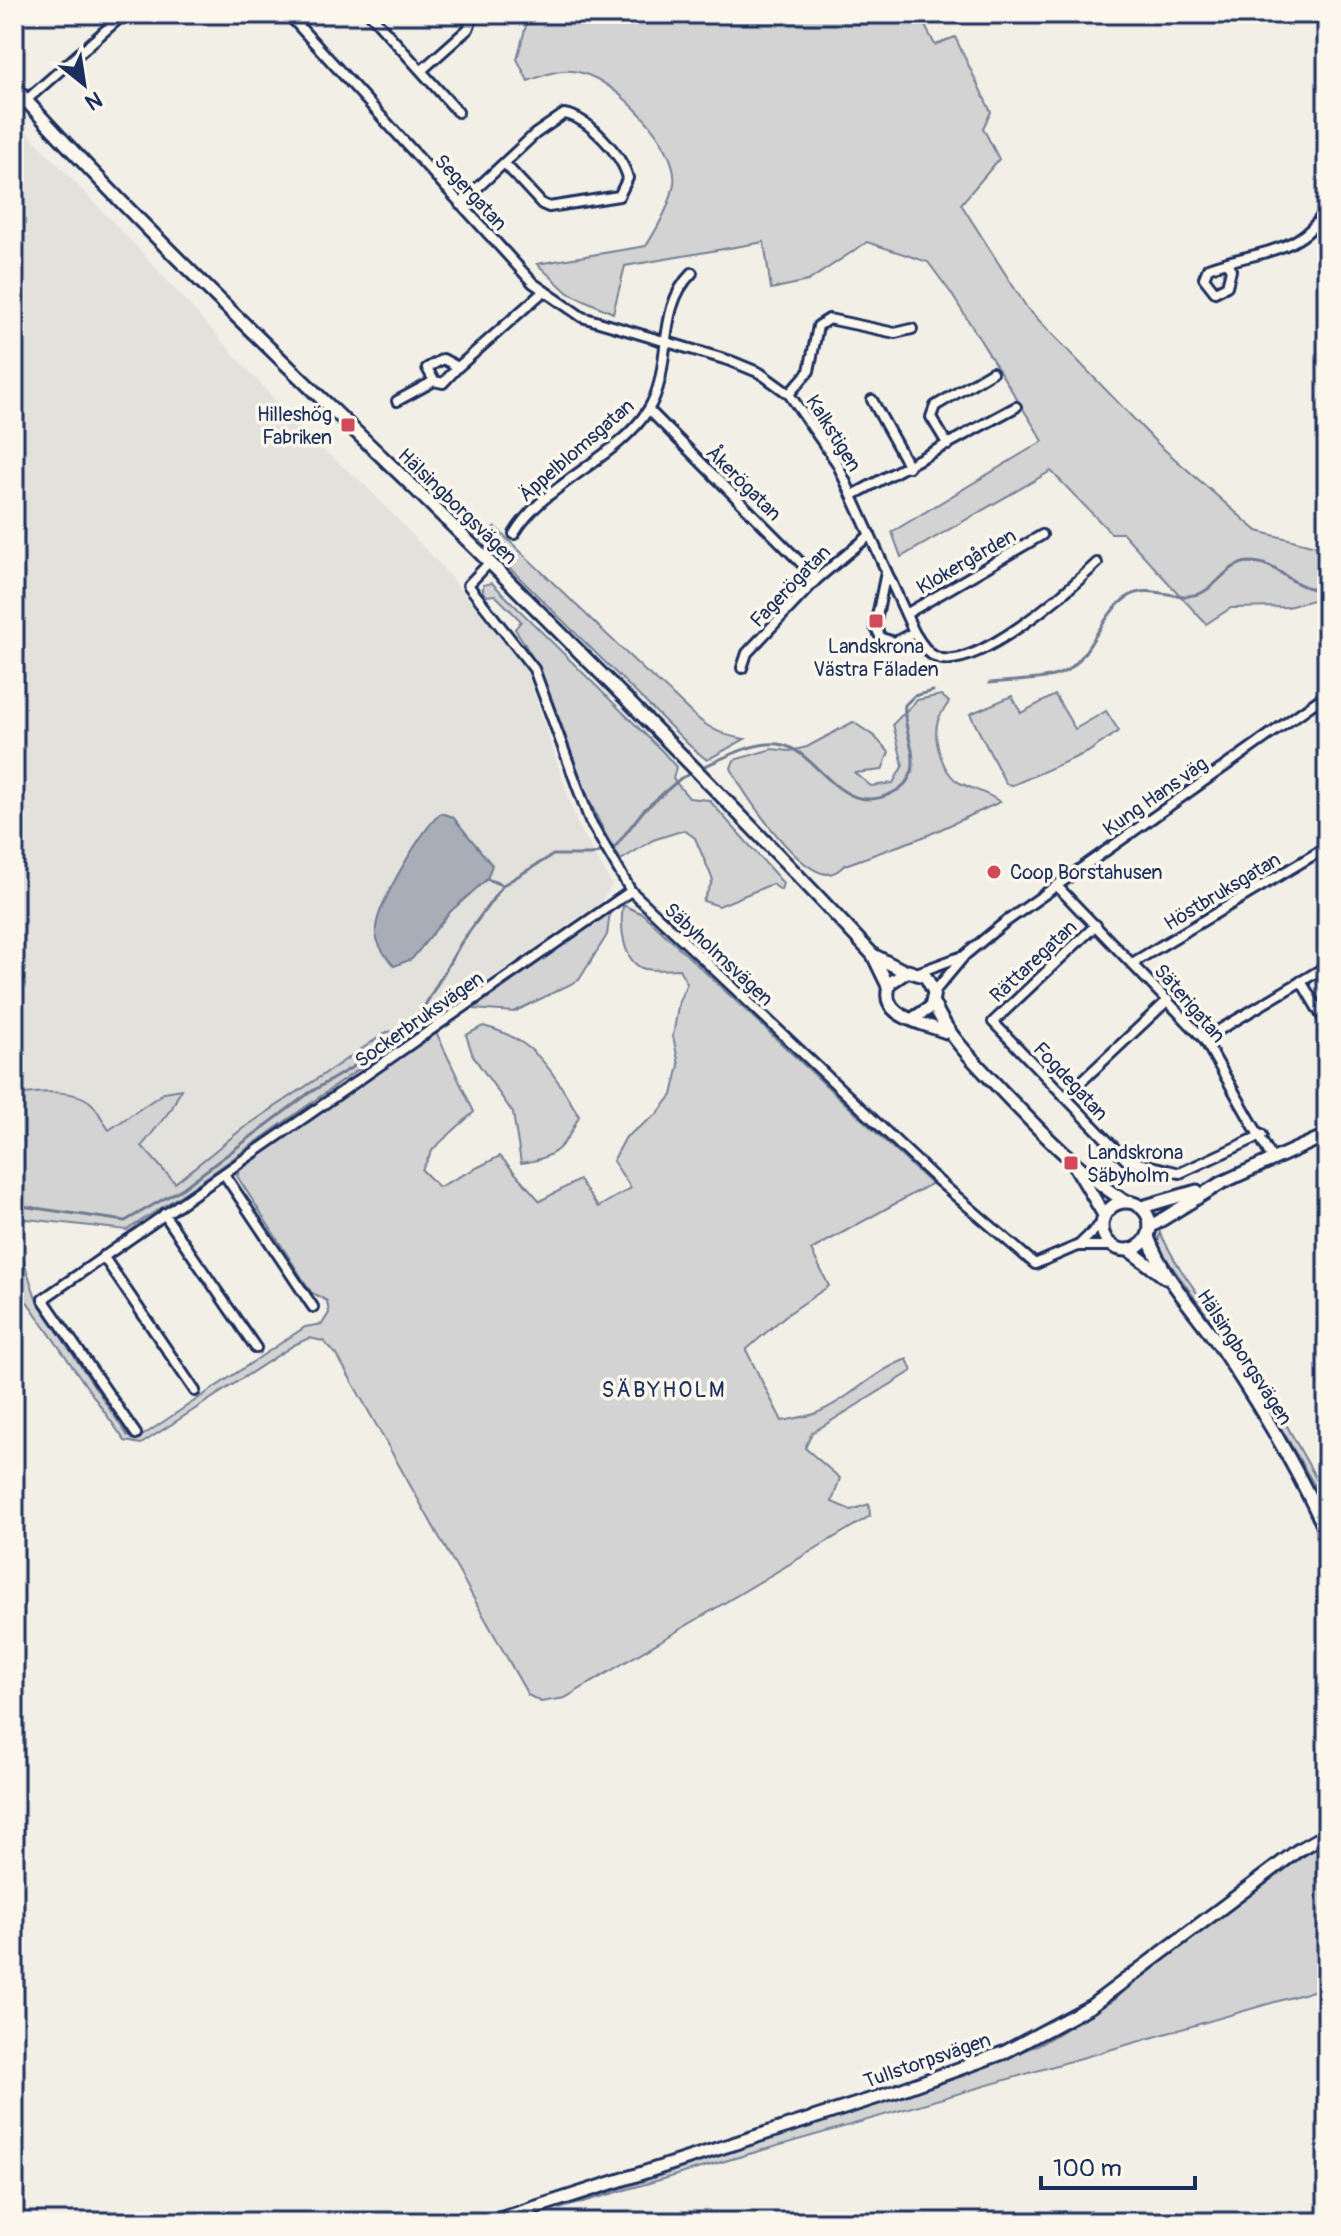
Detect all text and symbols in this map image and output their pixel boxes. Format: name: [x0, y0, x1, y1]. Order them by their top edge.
north arrow: [44, 44, 124, 124]
text: N: [80, 85, 107, 116]
street label: Segergatan: [429, 149, 512, 236]
street label: Kalkstigen: [800, 390, 867, 476]
street label: Äppelblomsgatan: [513, 393, 639, 507]
place label: Hilleshög Fabriken: [257, 402, 332, 450]
marker: Hilleshög Fabriken: [339, 416, 357, 434]
street label: Åkerögatan: [701, 440, 787, 526]
street label: Hälsingborgsvägen: [393, 443, 523, 570]
street label: Klokergården: [912, 523, 1020, 600]
street label: Fagerögatan: [745, 540, 836, 633]
marker: Landskrona Västra Fäladen: [867, 612, 885, 630]
place label: Landskrona Västra Fäladen: [813, 634, 939, 682]
street label: Kung Hans väg: [1098, 751, 1212, 842]
street label: Höstbruksgatan: [1159, 847, 1285, 936]
place label: Coop Borstahusen: [1010, 860, 1162, 885]
marker: Coop Borstahusen: [985, 863, 1003, 881]
street label: Säbyholmsvägen: [659, 897, 778, 1011]
street label: Rättaregatan: [985, 915, 1082, 1008]
street label: Säterigatan: [1148, 959, 1231, 1048]
street label: Sockerbruksvägen: [350, 966, 489, 1073]
street label: Fogdegatan: [1028, 1037, 1113, 1126]
place label: Landskrona Säbyholm: [1087, 1140, 1183, 1188]
marker: Landskrona Säbyholm: [1062, 1154, 1080, 1172]
street label: Hälsingborgsvägen: [1191, 1285, 1298, 1430]
district label: SÄBYHOLM: [601, 1376, 727, 1404]
street label: Tullstorpsvägen: [860, 2027, 994, 2094]
scale bar: [1041, 2140, 1195, 2190]
text: 100 m: [1053, 2154, 1122, 2183]

